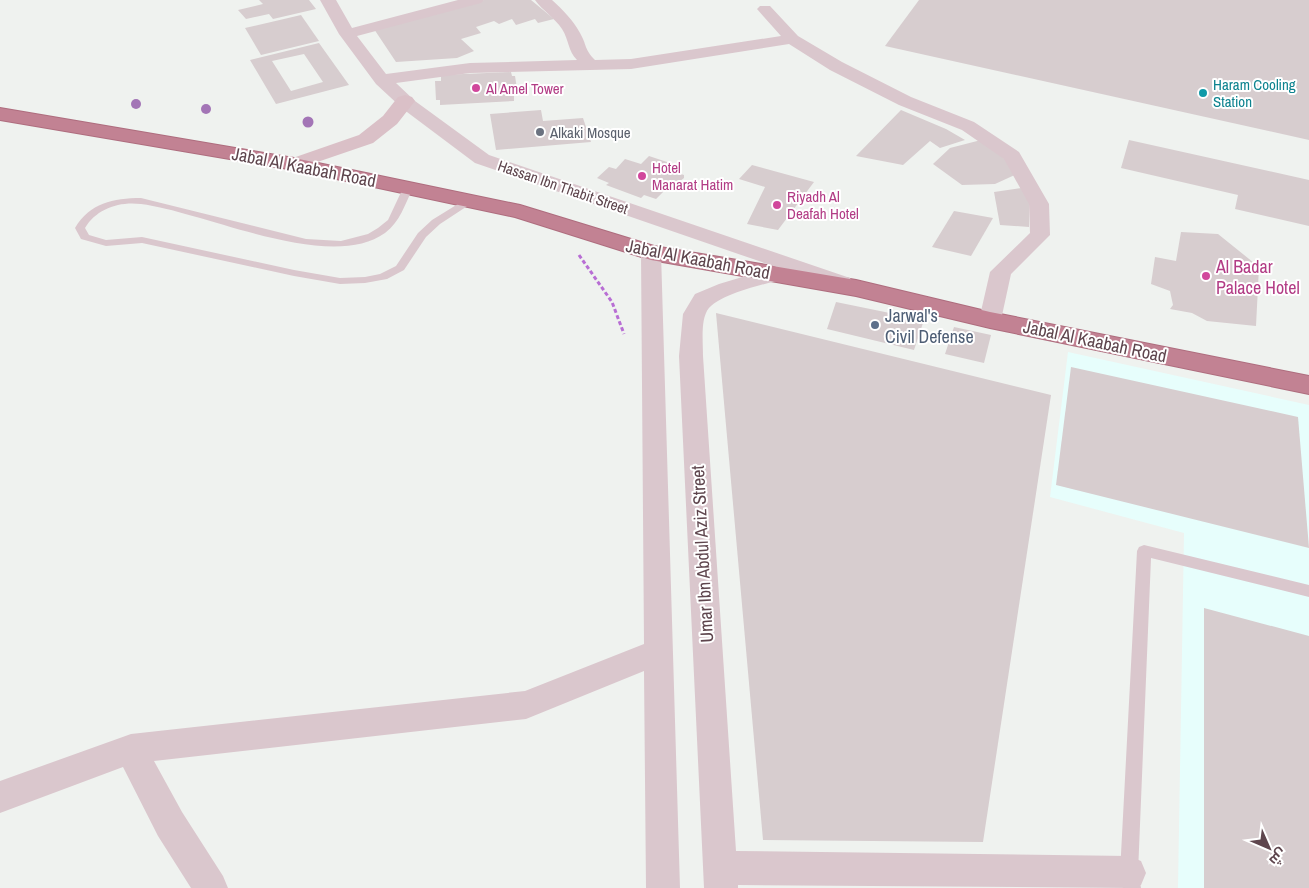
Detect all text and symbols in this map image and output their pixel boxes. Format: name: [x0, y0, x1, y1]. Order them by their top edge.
place label: Haram Cooling Station: [1213, 74, 1296, 112]
place label: Al Amel Tower: [485, 78, 564, 99]
marker: Al Amel Tower: [470, 82, 482, 94]
marker: Haram Cooling Station: [1197, 87, 1209, 99]
place label: Alkaki Mosque: [549, 122, 631, 143]
marker: Alkaki Mosque: [534, 126, 546, 138]
street label: Jabal Al Kaabah Road: [230, 141, 378, 193]
street label: Hassan Ibn Thabit Street: [495, 155, 632, 219]
place label: Hotel Manarat Hatim: [652, 157, 733, 195]
marker: Hotel Manarat Hatim: [636, 170, 648, 182]
place label: Riyadh Al Deafah Hotel: [787, 186, 859, 224]
marker: Riyadh Al Deafah Hotel: [771, 199, 783, 211]
street label: Jabal Al Kaabah Road: [624, 233, 772, 285]
place label: Al Badar Palace Hotel: [1215, 254, 1300, 300]
marker: Al Badar Palace Hotel: [1200, 270, 1212, 282]
place label: Jarwal's Civil Defense: [885, 303, 974, 349]
street label: Jabal Al Kaabah Road: [1021, 314, 1169, 368]
marker: Jarwal's Civil Defense: [869, 319, 881, 331]
street label: Umar Ibn Abdul Aziz Street: [685, 465, 719, 643]
north arrow: [1244, 823, 1294, 873]
text: ش: [1265, 844, 1291, 870]

